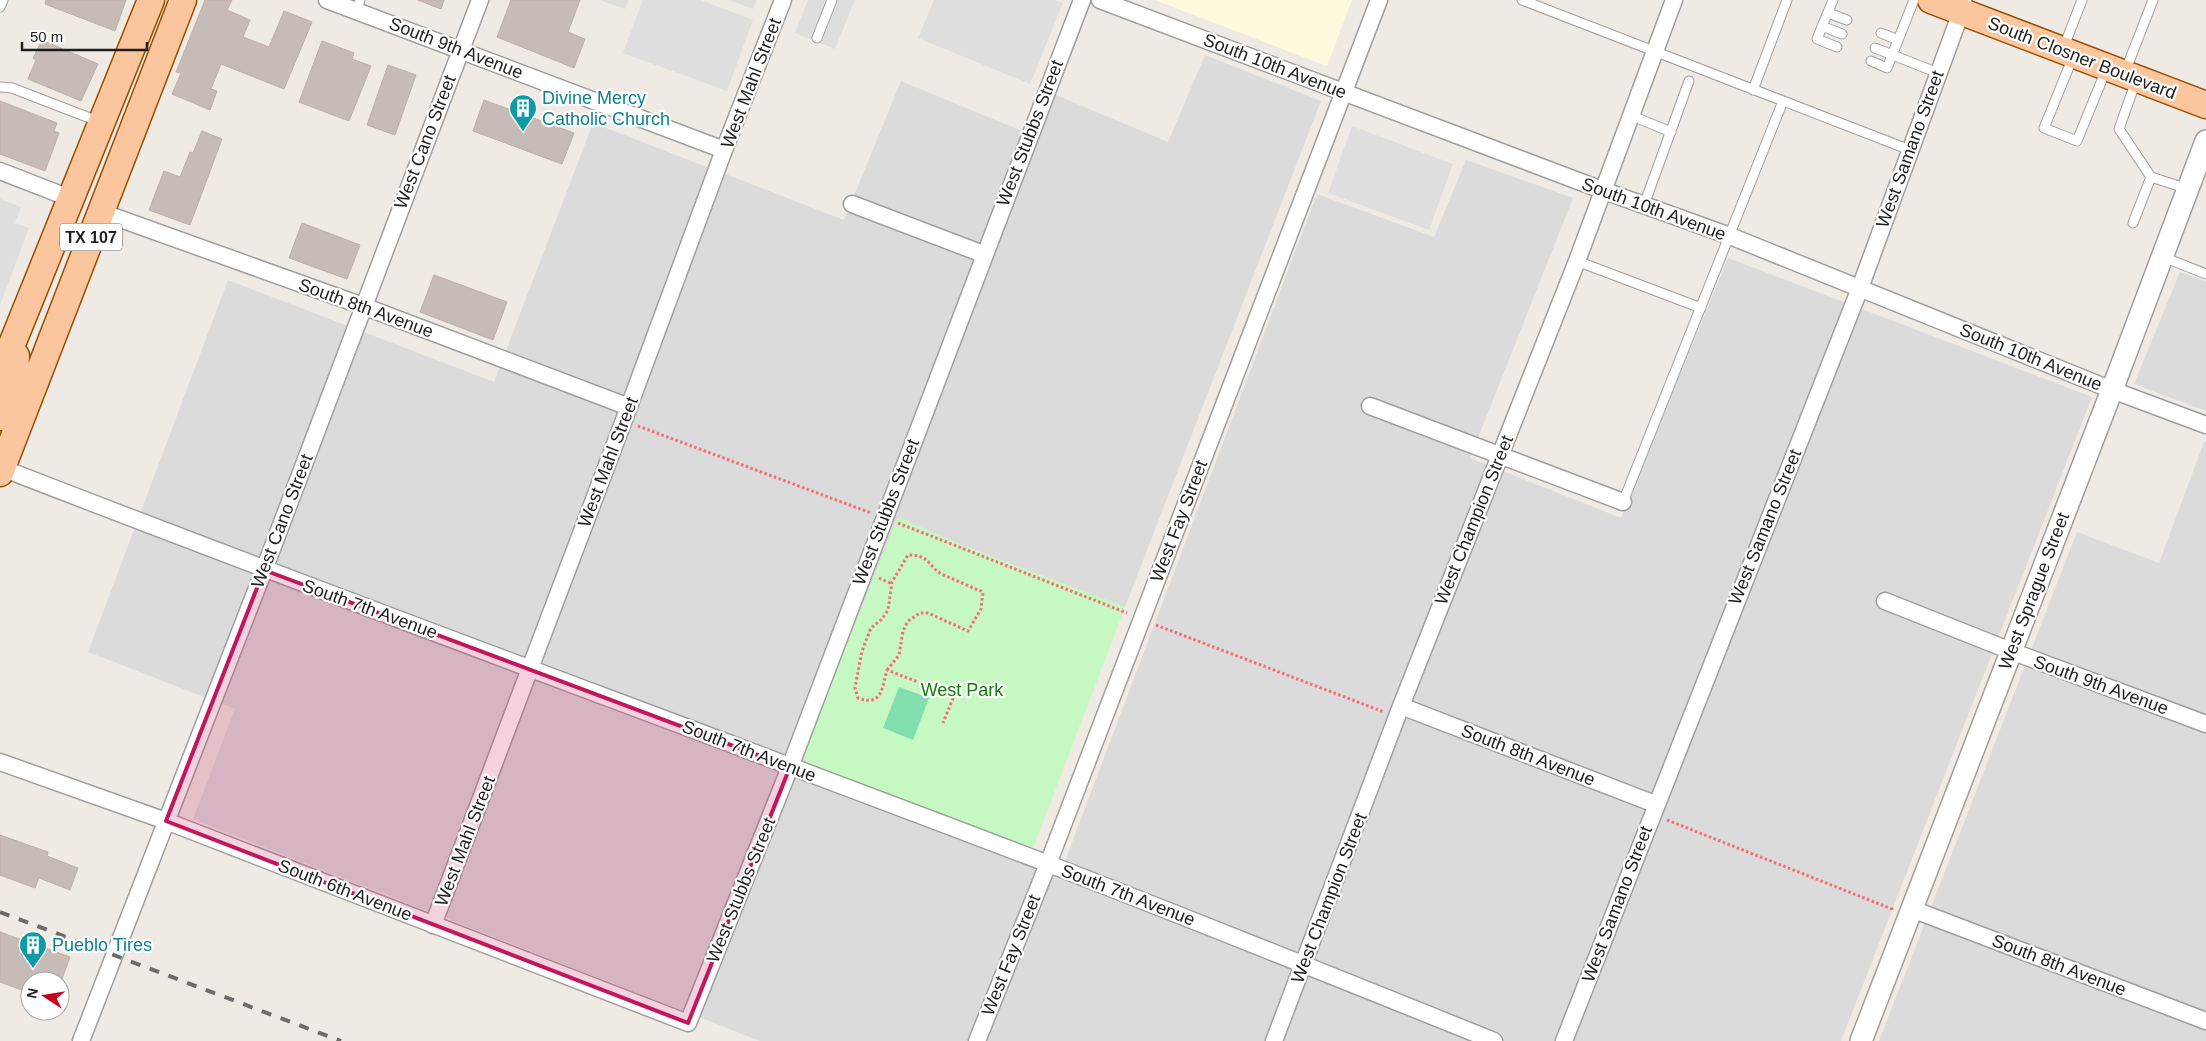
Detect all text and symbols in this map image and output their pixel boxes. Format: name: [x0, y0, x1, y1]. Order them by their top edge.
street label: South 9th Avenue: [386, 13, 526, 83]
street label: South Closner Boulevard: [1985, 13, 2179, 103]
street label: West Mahl Street: [717, 15, 785, 151]
scale bar: [22, 20, 148, 52]
text: 50 m: [30, 28, 63, 45]
street label: South 10th Avenue: [1201, 29, 1349, 103]
street label: West Stubbs Street: [993, 57, 1067, 209]
street label: West Samano Street: [1872, 68, 1948, 230]
street label: West Cano Street: [390, 72, 460, 212]
place label: Divine Mercy Catholic Church: [542, 88, 670, 129]
building icon: Divine Mercy Catholic Church: [508, 93, 538, 132]
street label: South 10th Avenue: [1579, 174, 1729, 244]
road number: TX 107: [60, 223, 122, 250]
street label: South 8th Avenue: [296, 274, 436, 342]
street label: South 10th Avenue: [1957, 319, 2105, 395]
street label: West Mahl Street: [574, 394, 642, 530]
street label: West Champion Street: [1431, 432, 1517, 608]
street label: West Stubbs Street: [849, 436, 923, 588]
street label: West Samano Street: [1725, 446, 1805, 608]
street label: West Cano Street: [247, 451, 317, 591]
street label: West Fay Street: [1147, 457, 1211, 585]
street label: West Sprague Street: [1995, 510, 2073, 672]
street label: South 7th Avenue: [300, 575, 440, 643]
street label: South 9th Avenue: [2031, 651, 2171, 719]
park label: West Park: [921, 680, 1004, 700]
street label: South 7th Avenue: [679, 716, 819, 786]
street label: South 8th Avenue: [1458, 720, 1598, 790]
street label: West Mahl Street: [431, 773, 499, 909]
street label: West Champion Street: [1287, 810, 1371, 986]
street label: West Stubbs Street: [703, 815, 779, 965]
street label: West Samano Street: [1578, 823, 1656, 985]
street label: South 6th Avenue: [275, 855, 415, 925]
street label: South 7th Avenue: [1058, 860, 1198, 930]
street label: West Fay Street: [978, 892, 1044, 1018]
building icon: Pueblo Tires: [18, 930, 48, 969]
street label: South 8th Avenue: [1989, 930, 2129, 1000]
place label: Pueblo Tires: [52, 935, 152, 955]
north arrow: [20, 971, 70, 1021]
text: N: [23, 987, 41, 1000]

